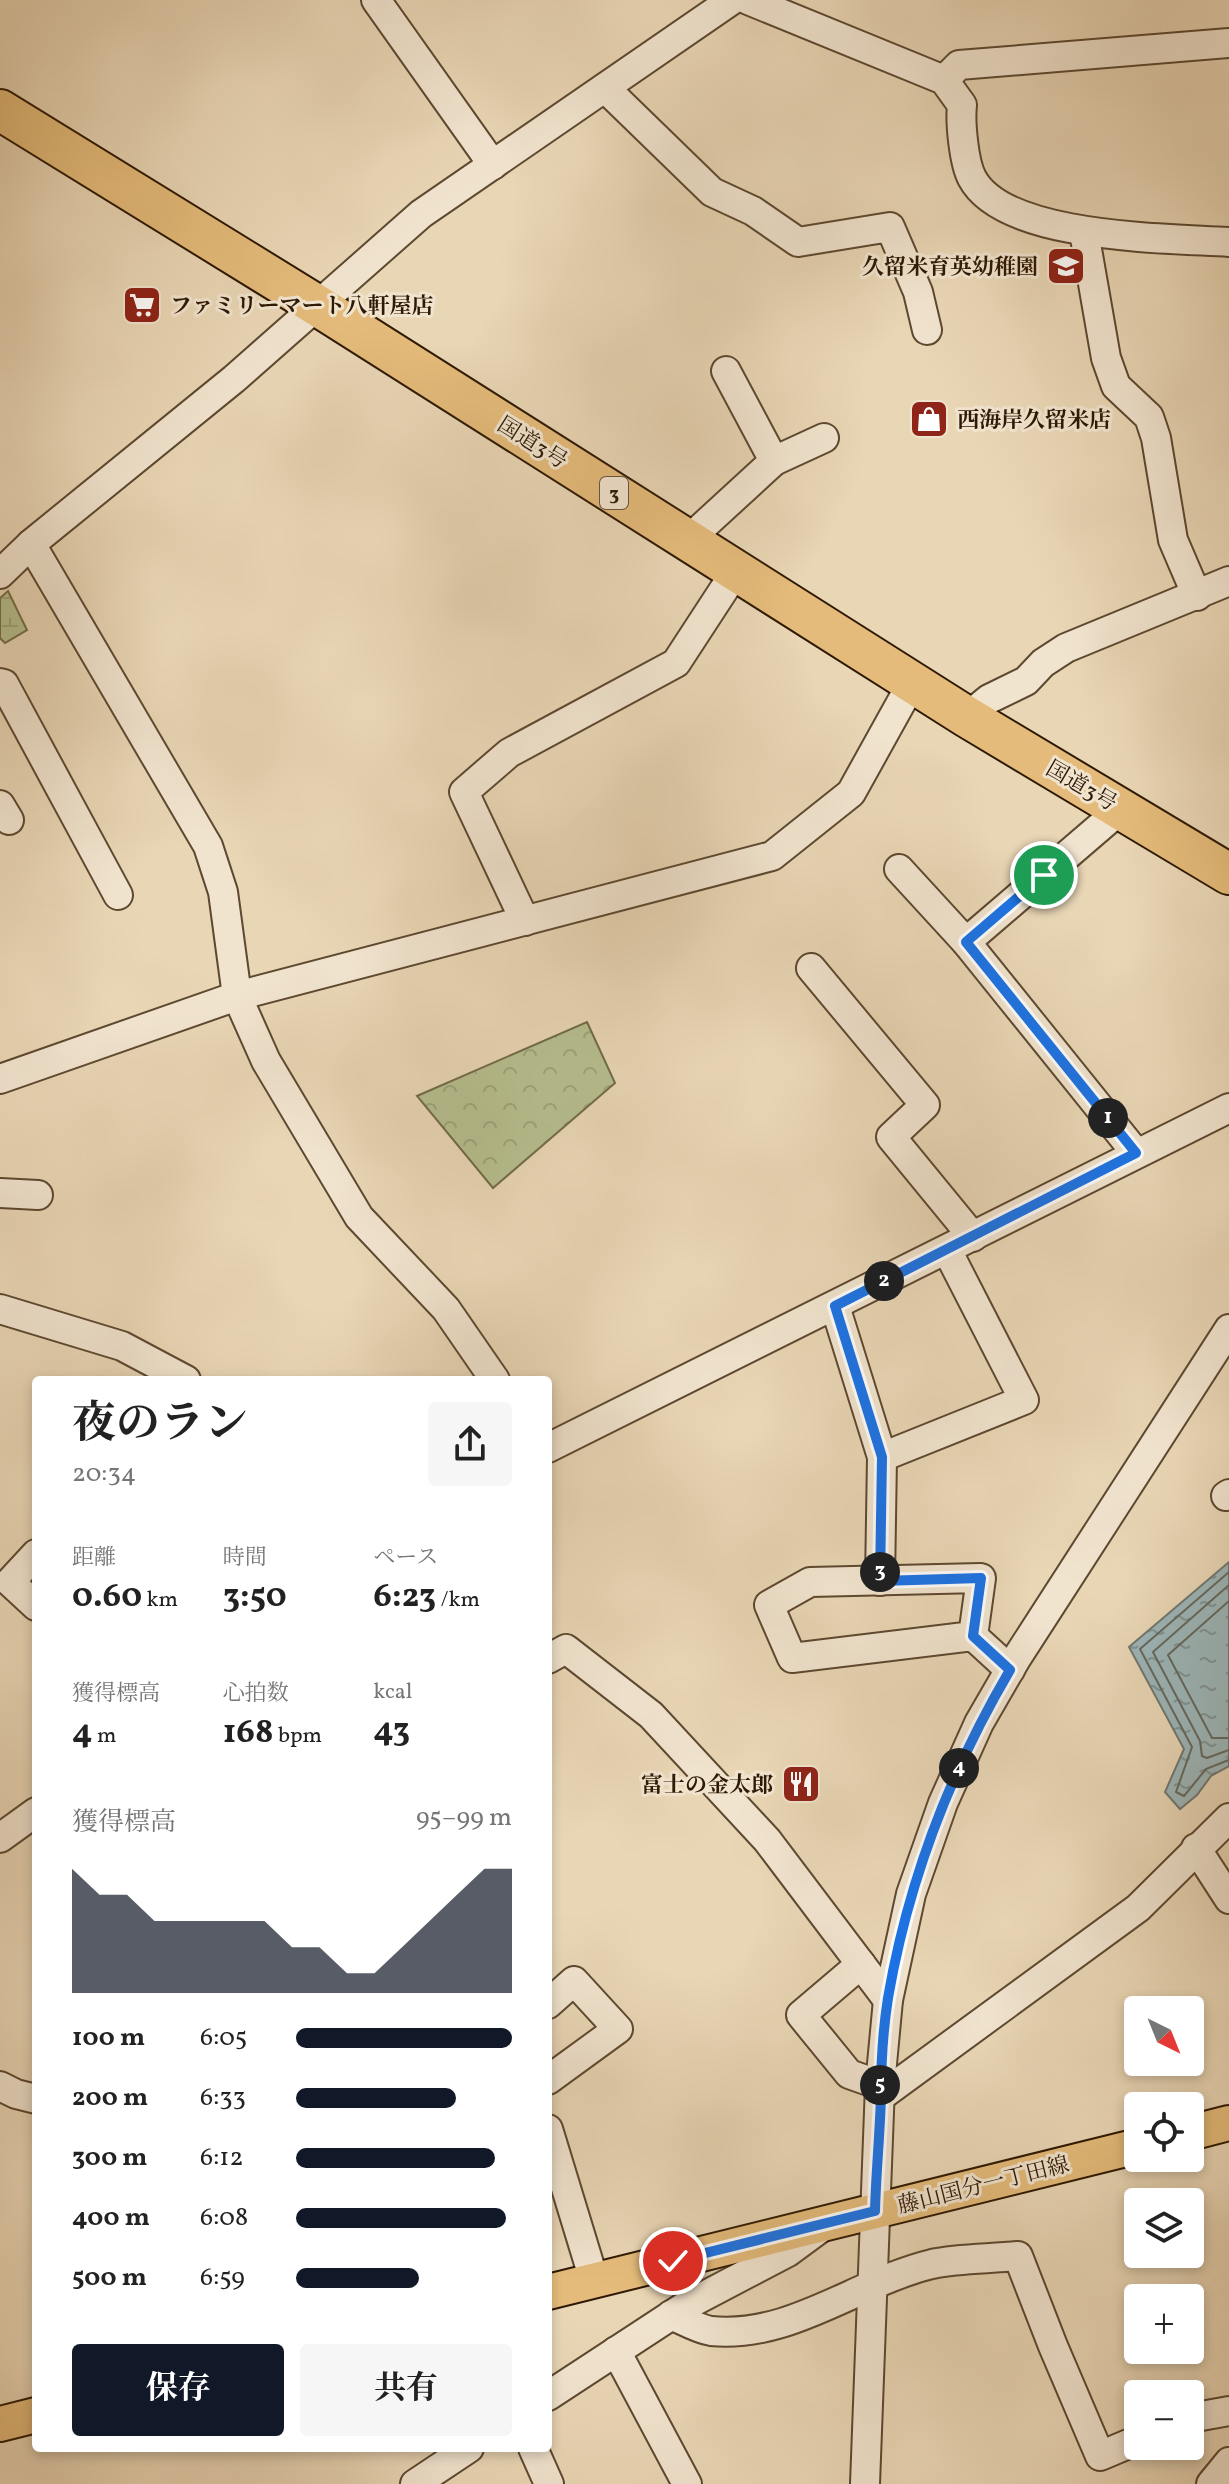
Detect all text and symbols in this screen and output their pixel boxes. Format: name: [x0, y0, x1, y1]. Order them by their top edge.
school or university icon: 久留米育英幼稚園: [1045, 245, 1087, 287]
place label: 久留米育英幼稚園: [862, 253, 1038, 284]
supermarket icon: ファミリーマート八軒屋店: [121, 284, 163, 326]
place label: ファミリーマート八軒屋店: [170, 292, 434, 323]
shop icon: 西海岸久留米店: [908, 398, 950, 440]
place label: 西海岸久留米店: [957, 406, 1111, 437]
street label: 国道3号: [491, 410, 573, 478]
road number: 3: [600, 477, 628, 509]
street label: 国道3号: [1040, 754, 1122, 820]
pin: [1010, 841, 1078, 909]
icon: arrive: [1022, 853, 1066, 897]
pin: 1: [1088, 1098, 1128, 1138]
text: 1: [1104, 1102, 1112, 1133]
pin: 2: [864, 1261, 904, 1301]
text: 2: [878, 1265, 890, 1296]
text: 夜のラン: [72, 1395, 248, 1456]
button: share: [428, 1402, 512, 1486]
text: 20:34: [72, 1456, 136, 1492]
text: 距離: [72, 1543, 116, 1574]
text: 時間: [223, 1543, 267, 1574]
text: ペース: [373, 1543, 438, 1574]
pin: 3: [860, 1552, 900, 1592]
text: 3: [874, 1556, 886, 1587]
text: 0.60: [72, 1574, 142, 1621]
text: 3:50: [223, 1574, 287, 1621]
text: 6:23: [373, 1574, 436, 1621]
text: km: [142, 1585, 178, 1616]
text: /km: [436, 1585, 480, 1616]
text: kcal: [373, 1677, 412, 1708]
text: 獲得標高: [72, 1679, 160, 1710]
text: 心拍数: [223, 1679, 289, 1710]
text: 43: [373, 1708, 410, 1755]
text: 4: [72, 1710, 93, 1757]
text: 168: [223, 1710, 274, 1757]
text: m: [93, 1721, 116, 1752]
text: bpm: [274, 1721, 322, 1752]
pin: 4: [939, 1748, 979, 1788]
text: 4: [952, 1752, 966, 1783]
restaurant icon: 富士の金太郎: [780, 1763, 822, 1805]
place label: 富士の金太郎: [641, 1771, 773, 1802]
text: 95–99 m: [416, 1800, 512, 1836]
text: 獲得標高: [72, 1805, 176, 1841]
north arrow: [1124, 1996, 1204, 2076]
map controls: [1124, 1996, 1204, 2460]
text: 100 m: [72, 2020, 145, 2056]
text: 6:05: [200, 2020, 247, 2056]
pin: 5: [860, 2065, 900, 2105]
text: 5: [875, 2069, 885, 2100]
text: 200 m: [72, 2080, 148, 2116]
text: 6:33: [200, 2080, 246, 2116]
button: locate: [1124, 2092, 1204, 2172]
text: 300 m: [72, 2140, 148, 2176]
text: 6:12: [200, 2140, 243, 2176]
street label: 藤山国分一丁田線: [894, 2150, 1073, 2223]
button: layers: [1124, 2188, 1204, 2268]
text: 400 m: [72, 2200, 150, 2236]
text: 6:08: [200, 2200, 248, 2236]
pin: [639, 2227, 707, 2295]
icon: check: [651, 2239, 695, 2283]
text: 500 m: [72, 2260, 147, 2296]
text: 6:59: [200, 2260, 245, 2296]
button: +: [1124, 2284, 1204, 2364]
button: 保存: [72, 2344, 284, 2436]
button: 共有: [300, 2344, 512, 2436]
button: −: [1124, 2380, 1204, 2460]

